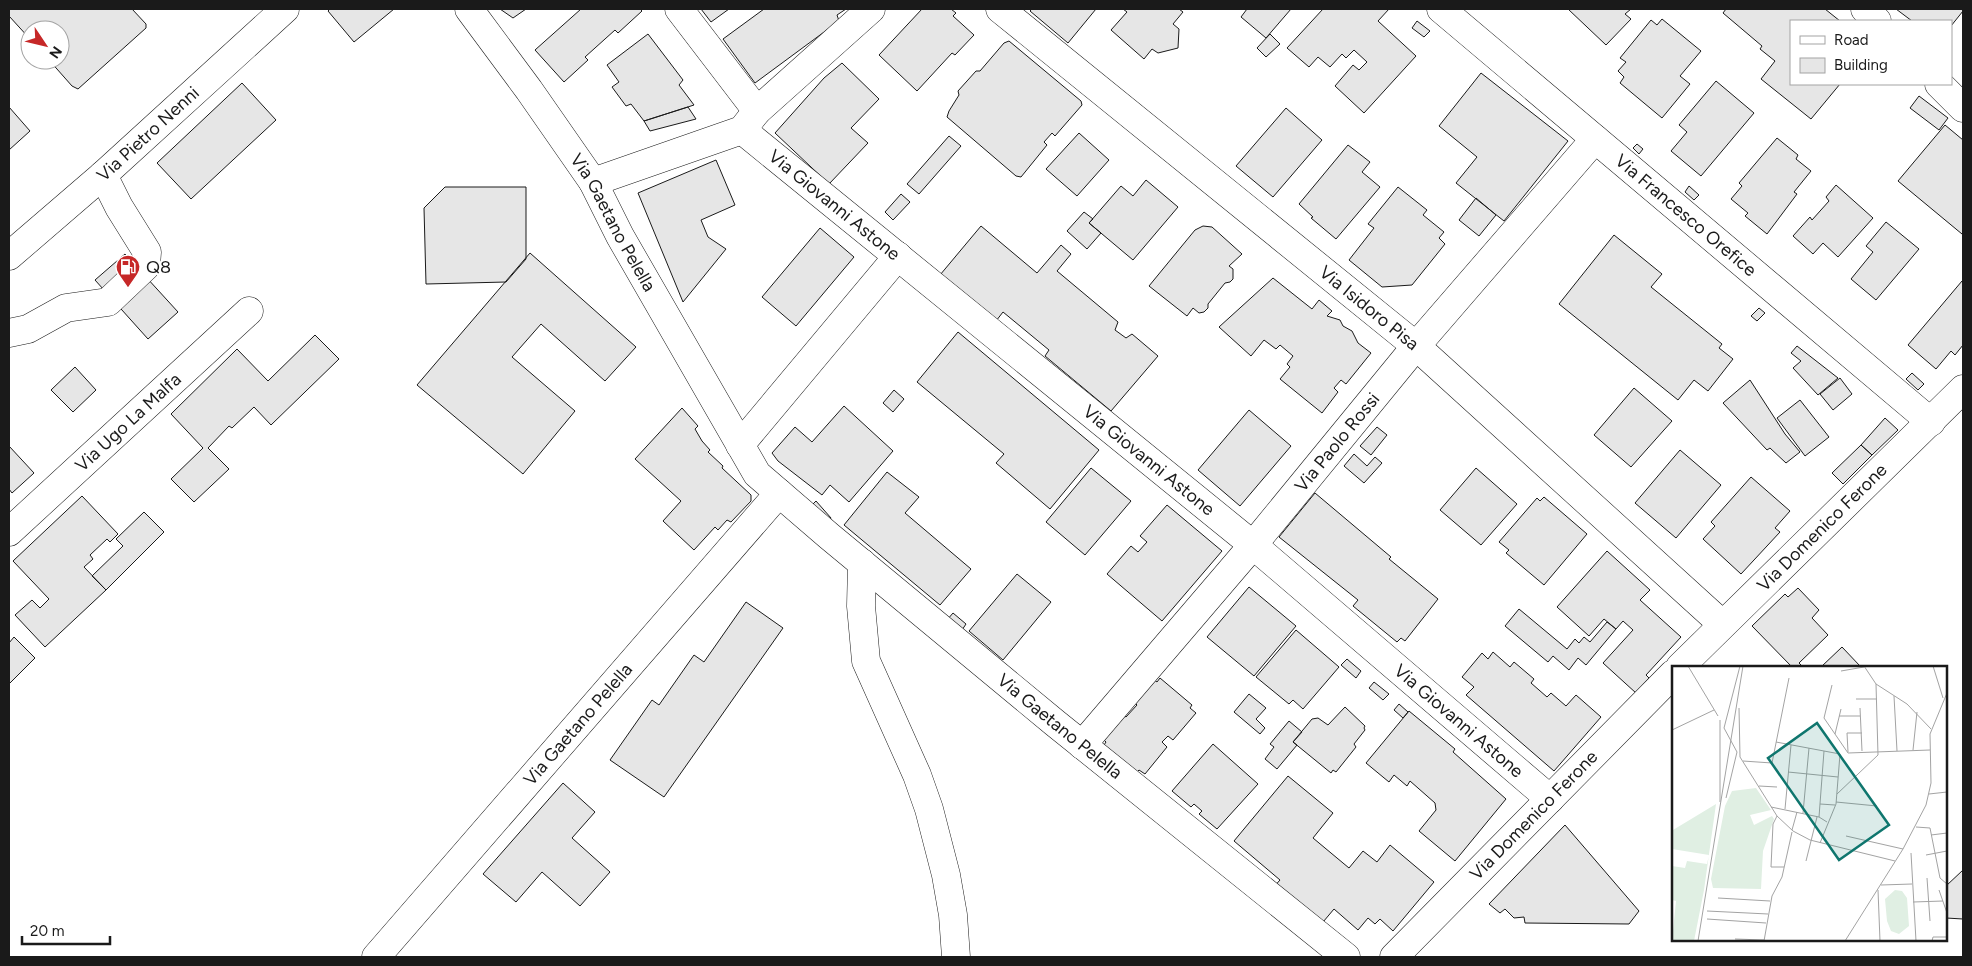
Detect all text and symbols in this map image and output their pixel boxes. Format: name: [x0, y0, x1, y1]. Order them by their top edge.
north arrow: [20, 20, 70, 70]
legend: [1790, 20, 1952, 85]
text: Road: [1834, 31, 1869, 49]
text: N: [45, 43, 65, 61]
text: Building: [1834, 56, 1888, 74]
street label: Via Pietro Nenni: [92, 82, 204, 186]
street label: Via Giovanni Astone: [764, 145, 905, 265]
street label: Via Gaetano Pelella: [566, 149, 661, 295]
street label: Via Francesco Orefice: [1610, 149, 1761, 281]
fuel station icon: Q8: [115, 254, 141, 288]
place label: Q8: [146, 256, 171, 278]
street label: Via Isidoro Pisa: [1315, 261, 1423, 355]
street label: Via Ugo La Malfa: [71, 368, 186, 476]
street label: Via Paolo Rossi: [1290, 388, 1384, 496]
street label: Via Giovanni Astone: [1079, 400, 1219, 520]
street label: Via Domenico Ferone: [1753, 459, 1892, 596]
street label: Via Gaetano Pelella: [519, 659, 637, 790]
street label: Via Giovanni Astone: [1390, 660, 1528, 782]
inset map: [1672, 666, 1947, 941]
street label: Via Gaetano Pelella: [993, 669, 1127, 784]
street label: Via Domenico Ferone: [1465, 746, 1602, 885]
scale bar: [22, 914, 110, 946]
text: 20 m: [30, 922, 64, 940]

